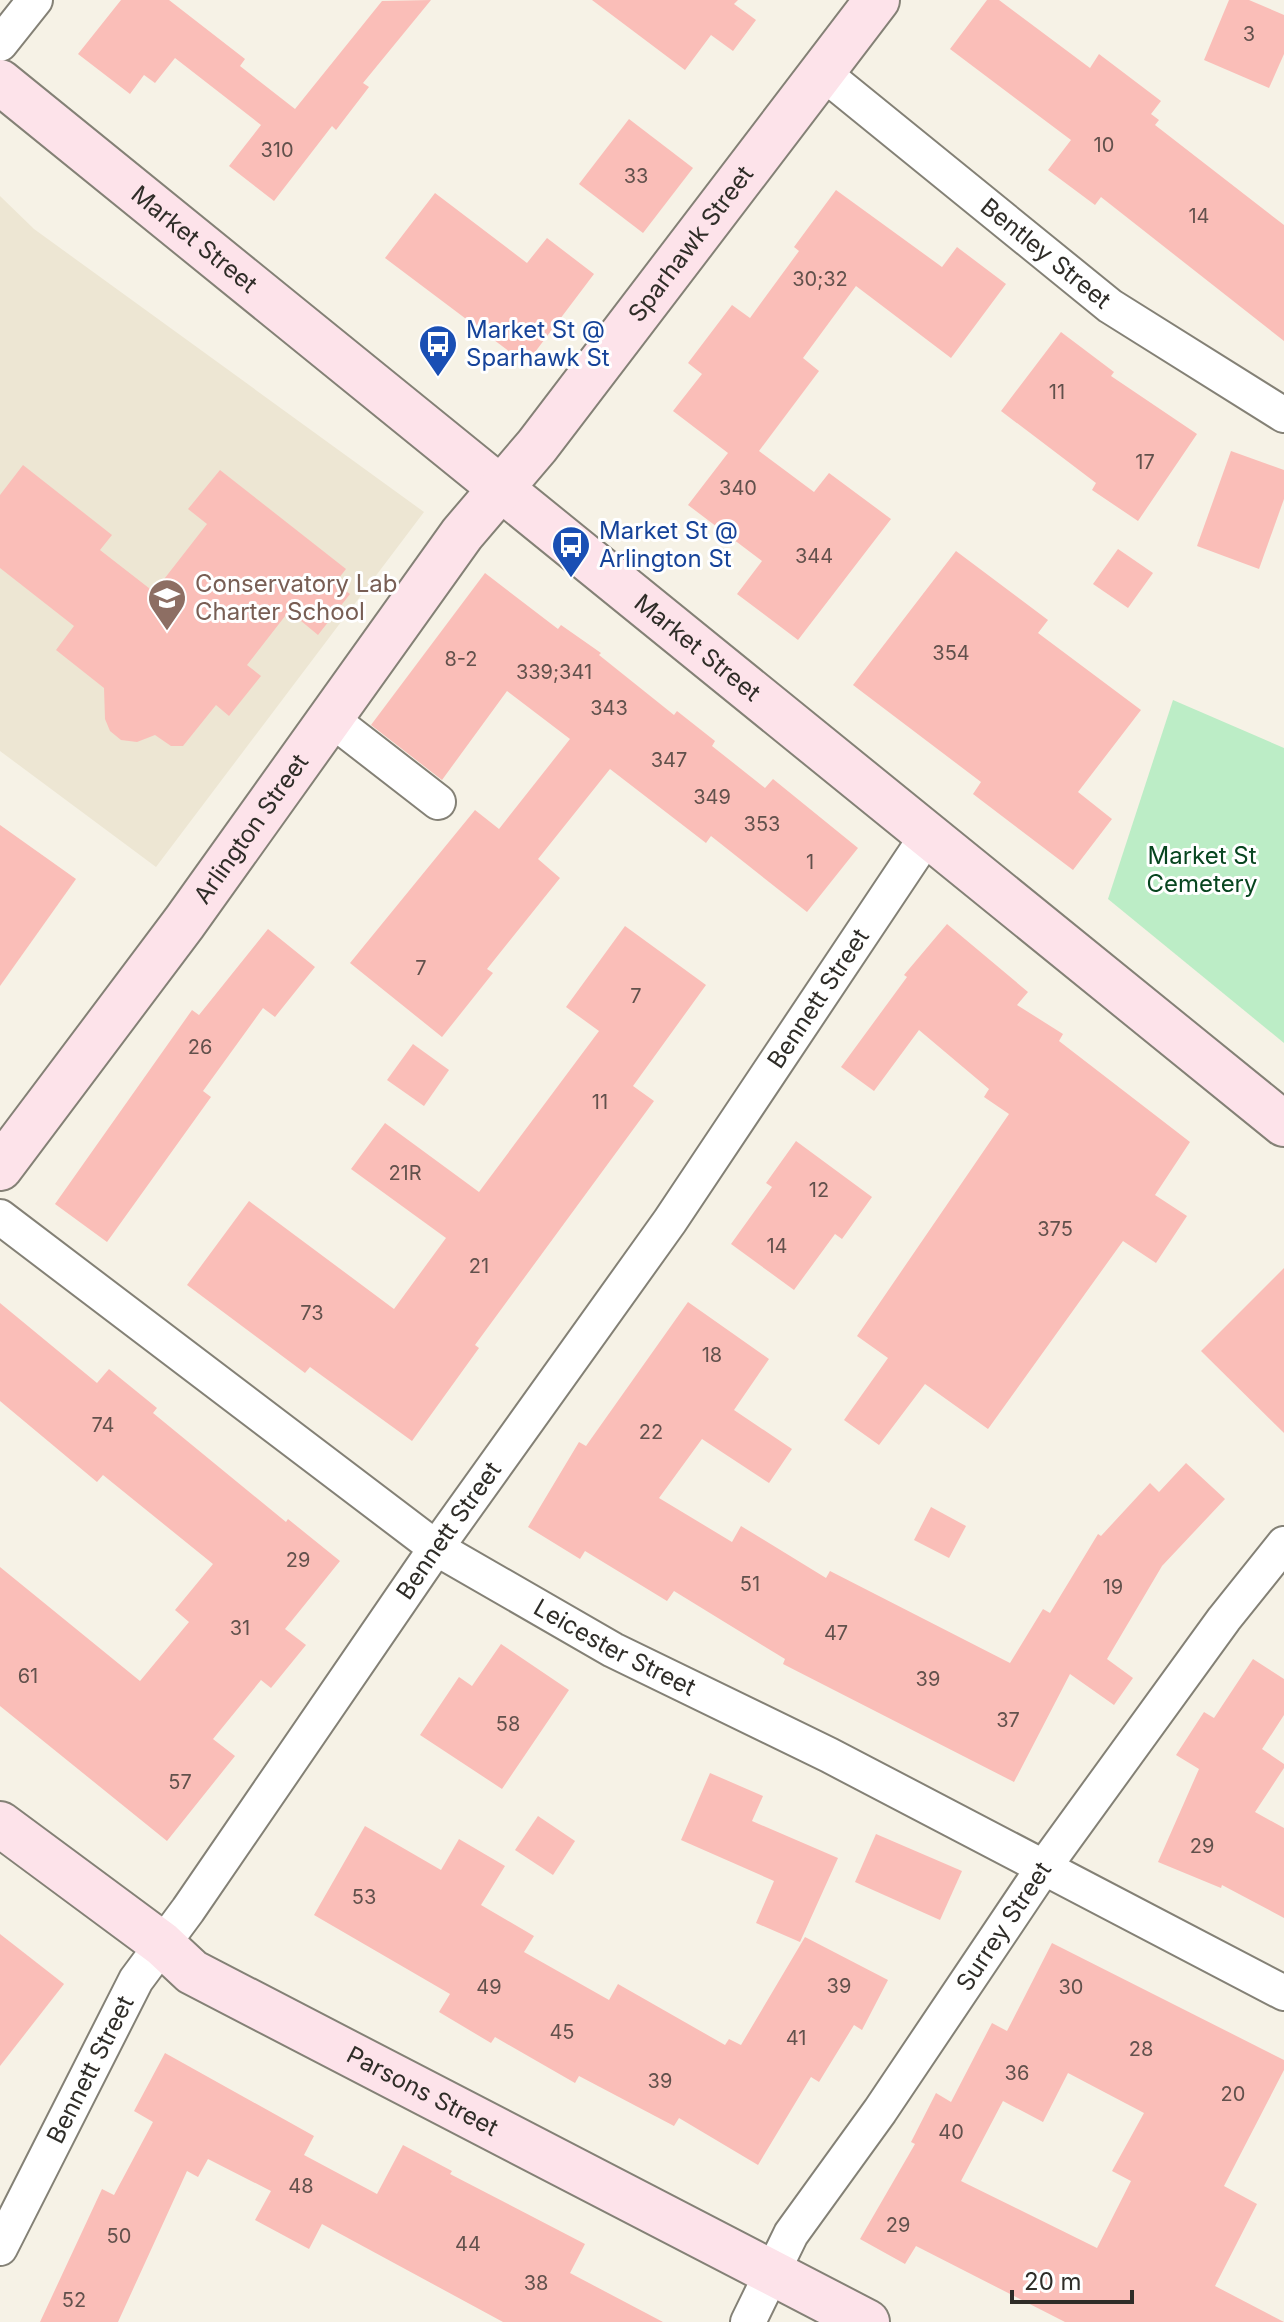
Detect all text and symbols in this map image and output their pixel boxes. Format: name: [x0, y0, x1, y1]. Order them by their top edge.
house number: 3: [1243, 22, 1255, 46]
house number: 10: [1094, 133, 1114, 157]
house number: 310: [260, 138, 294, 162]
street label: Sparhawk Street: [622, 160, 759, 327]
house number: 33: [624, 164, 648, 188]
street label: Market Street: [126, 179, 263, 299]
street label: Bentley Street: [975, 192, 1117, 315]
house number: 14: [1188, 204, 1210, 228]
house number: 30;32: [792, 267, 848, 291]
place label: Market St @ Sparhawk St: [466, 315, 610, 372]
bus stop icon: Market St @ Sparhawk St: [417, 323, 459, 378]
house number: 11: [1049, 380, 1065, 404]
house number: 17: [1135, 450, 1155, 474]
house number: 340: [719, 476, 757, 500]
place label: Market St @ Arlington St: [599, 516, 738, 573]
bus stop icon: Market St @ Arlington St: [550, 524, 592, 579]
house number: 344: [795, 544, 833, 568]
place label: Conservatory Lab Charter School: [195, 569, 397, 626]
school or university icon: Conservatory Lab Charter School: [146, 577, 188, 632]
street label: Market Street: [629, 588, 766, 707]
house number: 354: [932, 641, 970, 665]
house number: 8-2: [444, 647, 478, 671]
house number: 339;341: [516, 660, 592, 684]
house number: 343: [590, 696, 628, 720]
street label: Arlington Street: [187, 748, 314, 909]
house number: 347: [651, 748, 687, 772]
house number: 349: [693, 785, 731, 809]
house number: 353: [744, 812, 780, 836]
park label: Market St Cemetery: [1146, 841, 1258, 898]
house number: 1: [806, 850, 814, 874]
street label: Bennett Street: [761, 923, 875, 1074]
house number: 7: [415, 956, 427, 980]
house number: 7: [630, 984, 642, 1008]
house number: 26: [188, 1035, 212, 1059]
house number: 11: [592, 1090, 608, 1114]
house number: 21R: [388, 1161, 422, 1185]
house number: 12: [809, 1178, 829, 1202]
house number: 375: [1037, 1217, 1073, 1241]
house number: 14: [766, 1234, 788, 1258]
house number: 21: [469, 1254, 489, 1278]
house number: 73: [300, 1301, 324, 1325]
house number: 18: [702, 1343, 722, 1367]
house number: 74: [91, 1413, 115, 1437]
house number: 22: [639, 1420, 663, 1444]
street label: Bennett Street: [390, 1456, 507, 1605]
house number: 29: [286, 1548, 310, 1572]
house number: 51: [740, 1572, 760, 1596]
house number: 19: [1103, 1575, 1123, 1599]
street label: Leicester Street: [529, 1592, 700, 1702]
house number: 31: [230, 1616, 250, 1640]
house number: 47: [824, 1621, 848, 1645]
house number: 61: [18, 1664, 38, 1688]
house number: 39: [916, 1667, 940, 1691]
house number: 37: [996, 1708, 1020, 1732]
house number: 58: [496, 1712, 520, 1736]
house number: 57: [168, 1770, 192, 1794]
house number: 29: [1190, 1834, 1214, 1858]
street label: Surrey Street: [950, 1856, 1057, 1996]
house number: 53: [352, 1885, 376, 1909]
house number: 39: [827, 1974, 851, 1998]
house number: 49: [476, 1975, 502, 1999]
house number: 30: [1059, 1975, 1083, 1999]
street label: Bennett Street: [41, 1991, 140, 2148]
house number: 45: [549, 2020, 575, 2044]
house number: 41: [786, 2026, 806, 2050]
house number: 28: [1129, 2037, 1153, 2061]
street label: Parsons Street: [342, 2040, 503, 2142]
house number: 36: [1005, 2061, 1029, 2085]
house number: 39: [648, 2069, 672, 2093]
house number: 20: [1221, 2082, 1245, 2106]
house number: 40: [938, 2120, 964, 2144]
house number: 48: [288, 2174, 314, 2198]
house number: 29: [886, 2213, 910, 2237]
house number: 50: [107, 2224, 131, 2248]
house number: 44: [455, 2232, 481, 2256]
scale bar: [1012, 2254, 1132, 2304]
text: 20 m: [1024, 2267, 1082, 2296]
house number: 38: [524, 2271, 548, 2295]
house number: 52: [62, 2288, 86, 2312]

